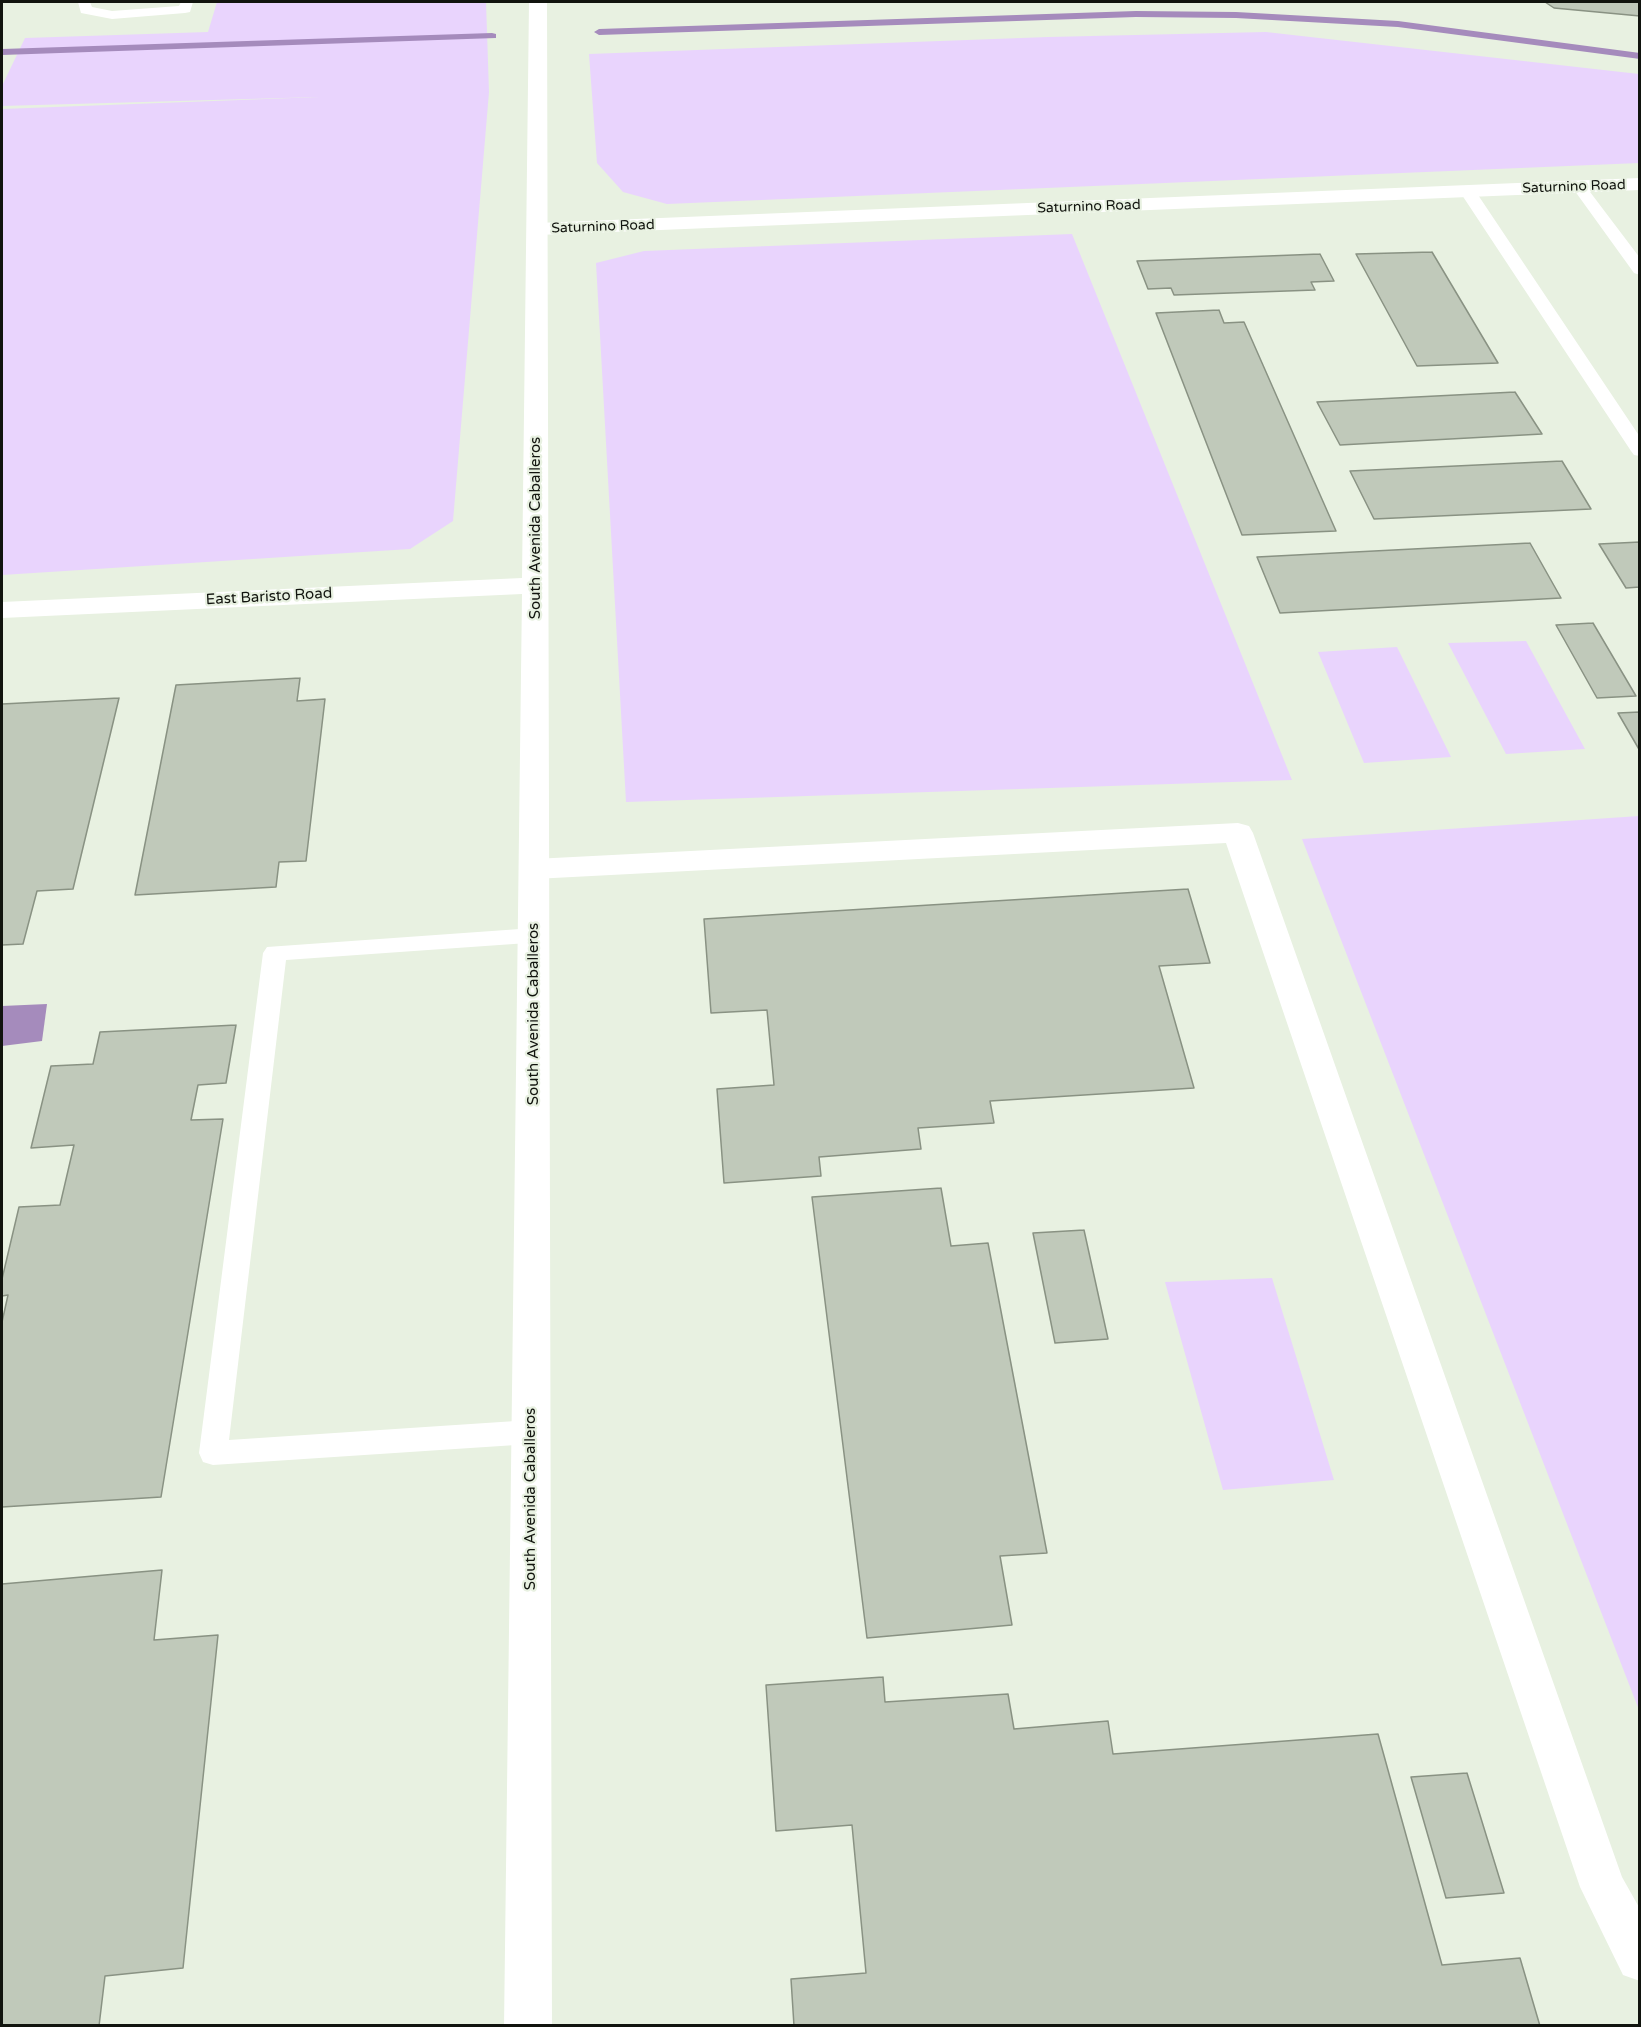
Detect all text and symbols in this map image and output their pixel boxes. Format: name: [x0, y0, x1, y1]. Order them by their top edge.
street label: Saturnino Road: [1522, 177, 1626, 197]
street label: Saturnino Road: [1037, 197, 1141, 217]
street label: Saturnino Road: [551, 217, 655, 237]
street label: South Avenida Caballeros: [527, 437, 545, 619]
street label: East Baristo Road: [205, 585, 333, 609]
street label: South Avenida Caballeros: [525, 923, 543, 1105]
street label: South Avenida Caballeros: [522, 1408, 540, 1590]

